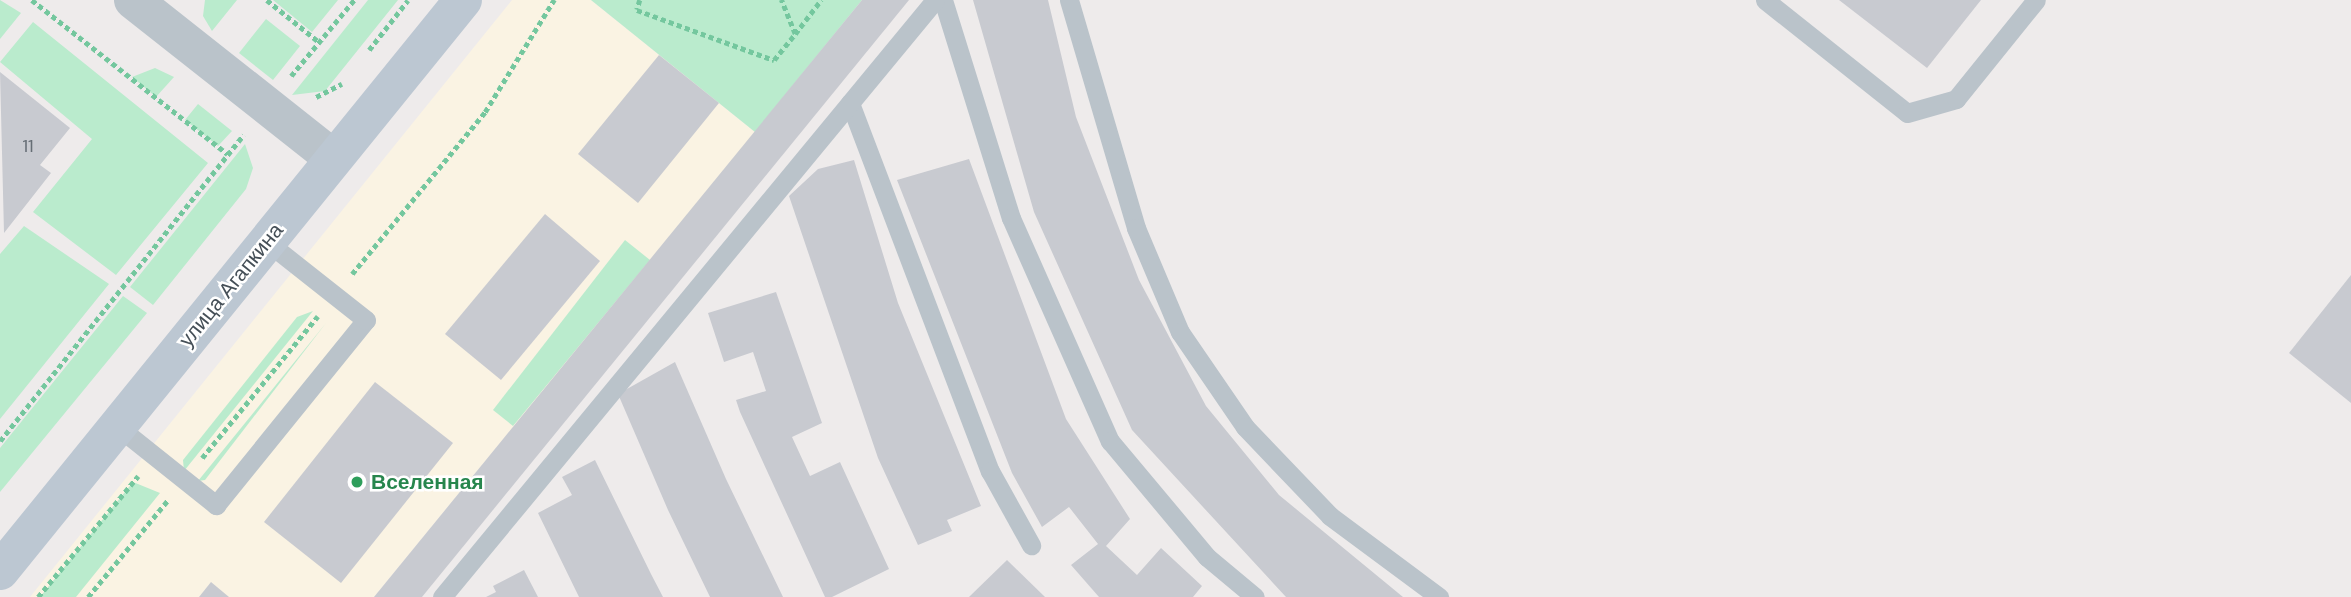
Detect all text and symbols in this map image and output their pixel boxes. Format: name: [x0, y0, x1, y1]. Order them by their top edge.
house number: 11: [22, 135, 34, 157]
street label: улица Агапкина: [173, 218, 289, 352]
place label: Вселенная: [371, 469, 484, 495]
marker: Вселенная: [349, 474, 365, 490]

